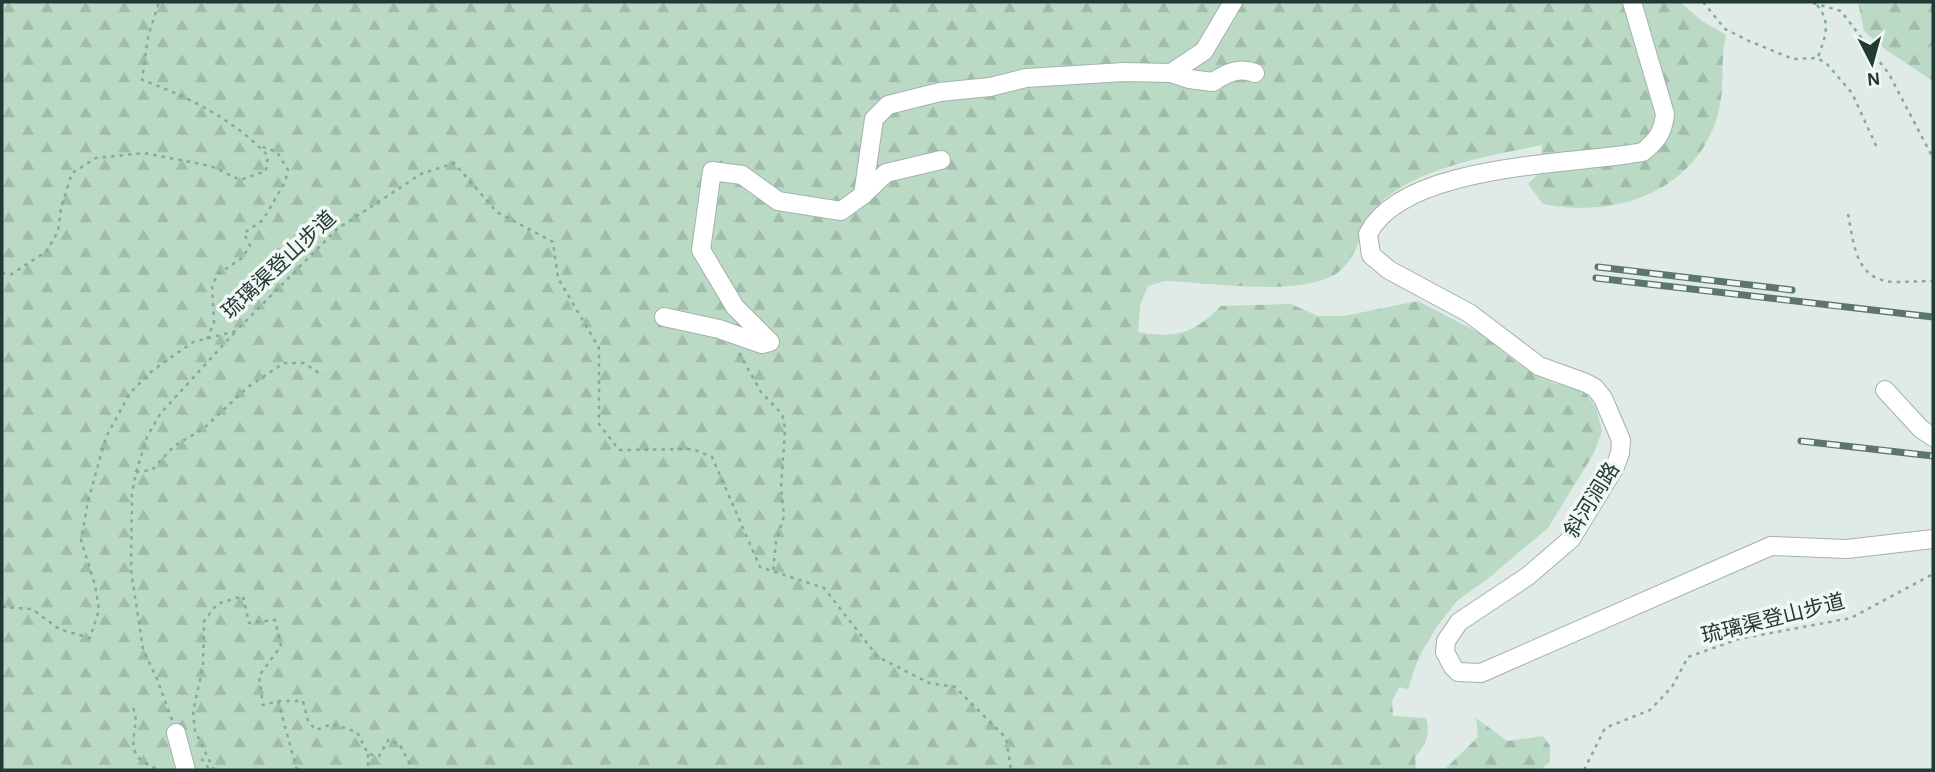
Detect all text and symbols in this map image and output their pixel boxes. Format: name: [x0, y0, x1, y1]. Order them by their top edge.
north arrow: [1837, 28, 1907, 98]
text: N: [1866, 68, 1881, 89]
street label: 琉璃渠登山步道: [217, 206, 340, 323]
street label: 斜河涧路: [1560, 458, 1623, 541]
street label: 琉璃渠登山步道: [1699, 590, 1847, 647]

